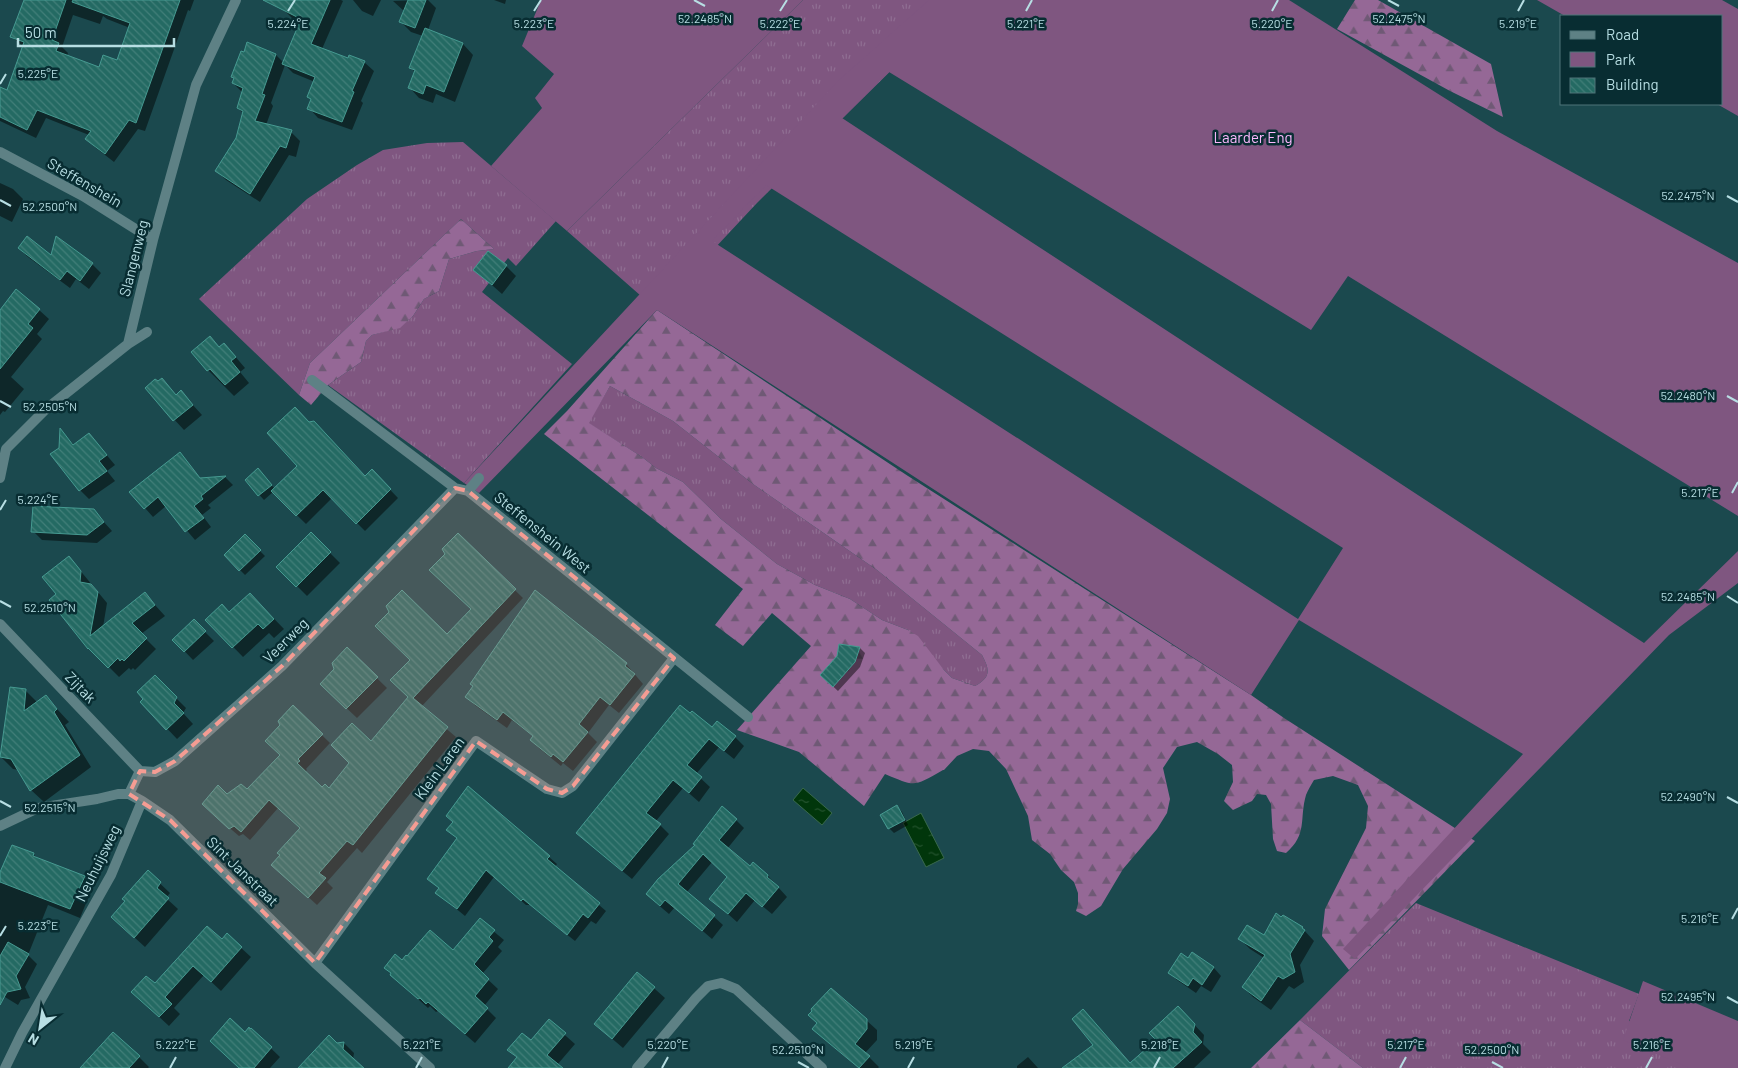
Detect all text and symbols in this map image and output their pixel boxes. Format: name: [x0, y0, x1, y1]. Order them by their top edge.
text: 52.2485°N: [678, 11, 732, 25]
text: 52.2475°N: [1372, 11, 1426, 25]
scale bar: [18, 15, 174, 47]
legend: [1560, 15, 1723, 105]
text: 5.224°E: [268, 16, 308, 30]
text: 5.223°E: [514, 16, 554, 30]
text: 5.222°E: [760, 16, 800, 30]
text: 5.221°E: [1007, 16, 1045, 30]
text: 5.220°E: [1252, 16, 1292, 30]
text: 5.219°E: [1499, 16, 1537, 30]
text: 50 m: [25, 23, 57, 41]
text: Road: [1606, 25, 1639, 43]
text: Park: [1606, 50, 1636, 68]
text: 5.225°E: [18, 66, 58, 80]
text: Building: [1606, 75, 1659, 93]
park label: Laarder Eng: [1213, 128, 1293, 146]
street label: Steffenshein: [45, 153, 125, 211]
text: 52.2475°N: [1661, 188, 1715, 202]
text: 52.2500°N: [23, 199, 77, 213]
street label: Slangenweg: [115, 218, 151, 298]
text: 52.2480°N: [1661, 388, 1715, 402]
text: 52.2505°N: [23, 399, 77, 413]
text: 5.217°E: [1681, 485, 1719, 499]
street label: Steffenshein West: [491, 488, 595, 576]
text: 5.224°E: [18, 492, 58, 506]
text: 52.2485°N: [1661, 589, 1715, 603]
text: 52.2510°N: [24, 600, 76, 614]
street label: Veerweg: [259, 614, 311, 666]
street label: Zijtak: [62, 668, 100, 707]
street label: Klein Laren: [410, 733, 468, 803]
text: 52.2490°N: [1661, 789, 1715, 803]
text: 52.2515°N: [24, 800, 76, 814]
street label: Neuhuijsweg: [71, 822, 123, 904]
street label: Sint Janstraat: [204, 832, 282, 910]
text: 5.216°E: [1681, 911, 1719, 925]
text: 5.223°E: [18, 918, 58, 932]
text: 52.2495°N: [1661, 989, 1715, 1003]
north arrow: [15, 1003, 65, 1053]
text: N: [25, 1030, 42, 1049]
text: 5.222°E: [156, 1037, 196, 1051]
text: 5.221°E: [403, 1037, 441, 1051]
text: 5.220°E: [648, 1037, 688, 1051]
text: 5.219°E: [895, 1037, 933, 1051]
text: 5.218°E: [1141, 1037, 1179, 1051]
text: 5.217°E: [1387, 1037, 1425, 1051]
text: 5.216°E: [1633, 1037, 1671, 1051]
text: 52.2510°N: [772, 1042, 824, 1056]
text: 52.2500°N: [1465, 1042, 1519, 1056]

